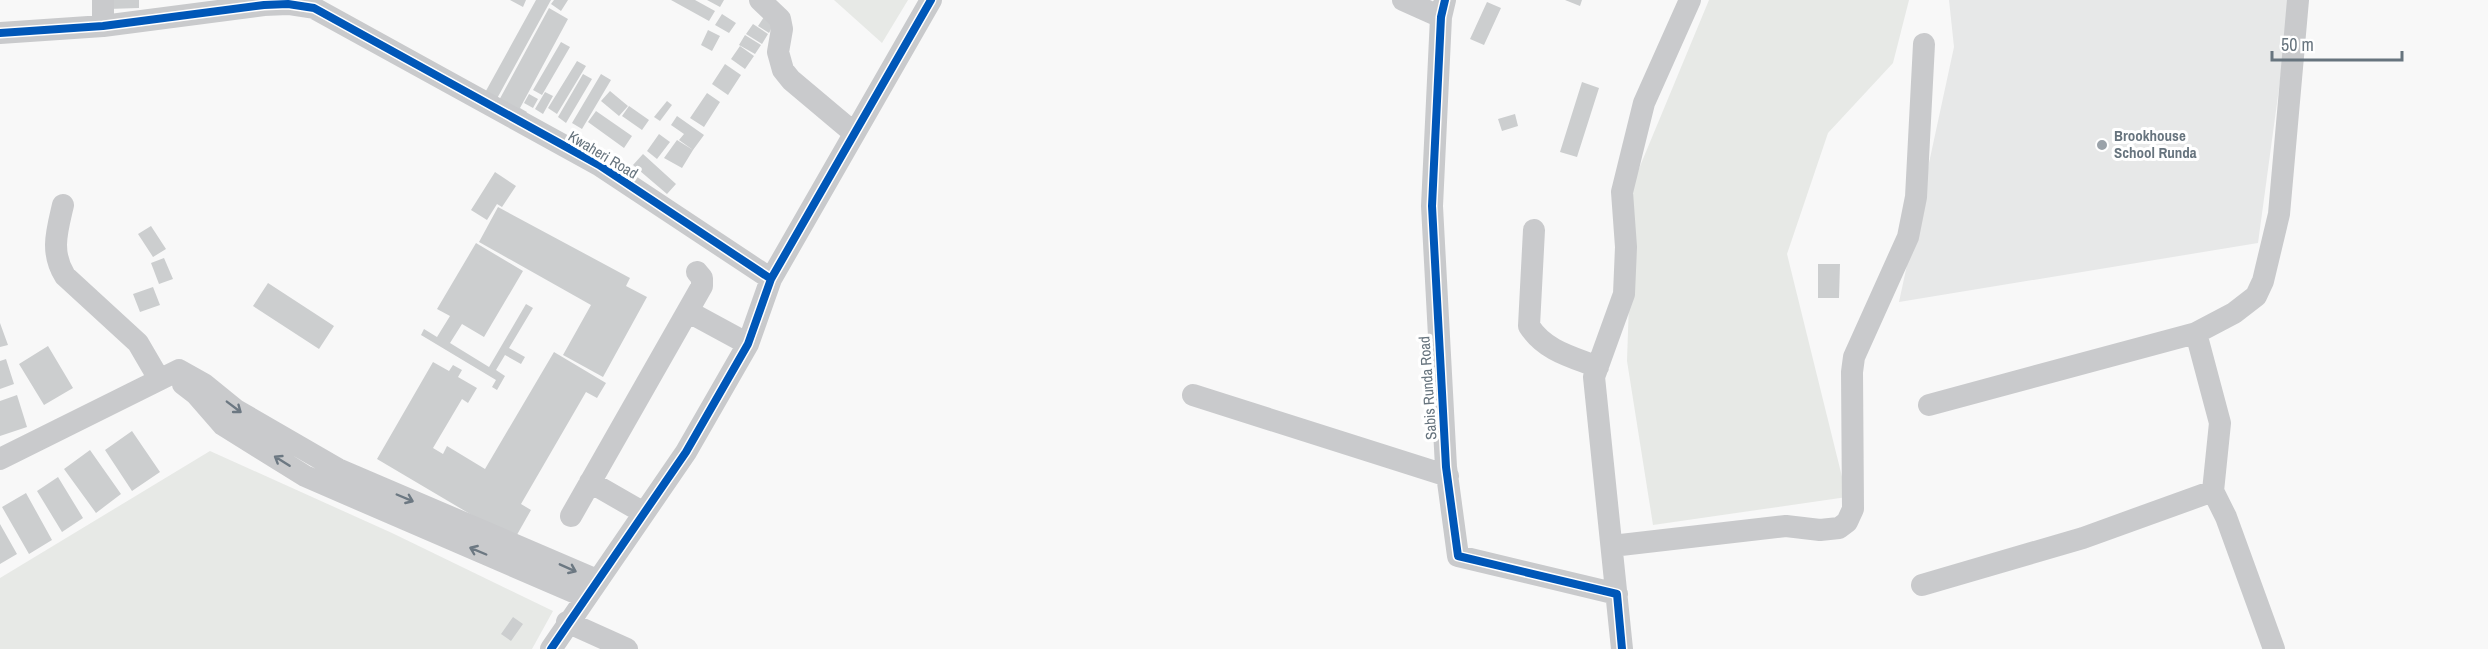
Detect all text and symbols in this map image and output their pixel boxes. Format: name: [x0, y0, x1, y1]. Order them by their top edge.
scale bar: [2272, 24, 2402, 62]
text: 50 m: [2281, 32, 2314, 57]
street label: Kwaheri Road: [564, 125, 642, 184]
place label: Brookhouse School Runda: [2114, 125, 2197, 163]
marker: Brookhouse School Runda: [2095, 138, 2109, 152]
street label: Sabis Runda Road: [1413, 335, 1442, 441]
one-way arrow: [225, 401, 241, 413]
one-way arrow: [274, 455, 291, 467]
one-way arrow: [396, 493, 414, 504]
one-way arrow: [470, 545, 488, 556]
one-way arrow: [559, 563, 577, 574]

